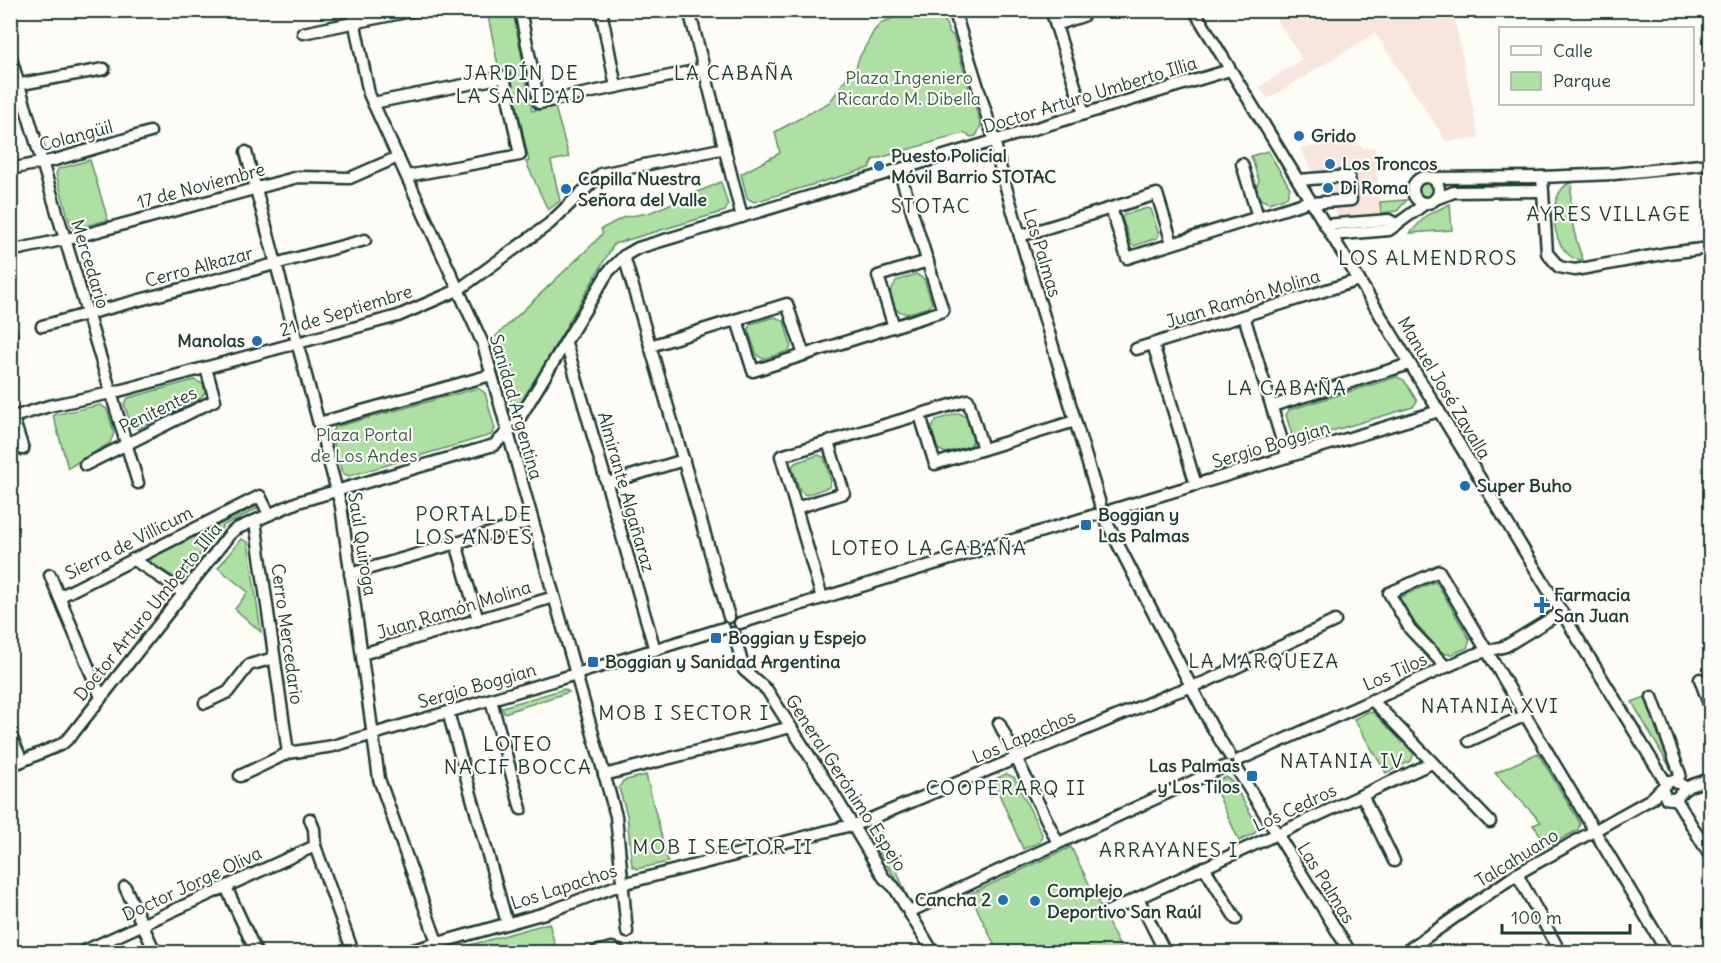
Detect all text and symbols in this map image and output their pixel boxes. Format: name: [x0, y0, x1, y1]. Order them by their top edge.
legend: [1499, 27, 1694, 105]
text: Calle: [1553, 39, 1593, 62]
street label: Doctor Arturo Umberto Illia: [980, 51, 1200, 138]
district label: JARDÍN DE LA SANIDAD: [455, 60, 587, 108]
district label: LA CABAÑA: [674, 60, 794, 85]
park label: Plaza Ingeniero Ricardo M. Dibella: [837, 66, 981, 110]
text: Parque: [1553, 69, 1611, 92]
street label: Colangüil: [37, 115, 115, 156]
place label: Grido: [1311, 124, 1356, 147]
marker: Grido: [1292, 129, 1306, 143]
place label: Puesto Policial Móvil Barrio STOTAC: [891, 144, 1056, 188]
place label: Los Troncos: [1342, 152, 1437, 175]
street label: 17 de Noviembre: [134, 157, 268, 214]
marker: Los Troncos: [1323, 157, 1337, 171]
marker: Puesto Policial Móvil Barrio STOTAC: [872, 159, 886, 173]
place label: Capilla Nuestra Señora del Valle: [578, 167, 707, 211]
place label: Di Roma: [1340, 176, 1409, 199]
marker: Di Roma: [1321, 181, 1335, 195]
marker: Capilla Nuestra Señora del Valle: [559, 182, 573, 196]
district label: STOTAC: [891, 193, 971, 218]
district label: AYRES VILLAGE: [1527, 201, 1691, 226]
street label: Las Palmas: [1018, 206, 1067, 300]
street label: Mercedario: [66, 216, 115, 311]
street label: Cerro Alkazar: [142, 241, 256, 292]
district label: LOS ALMENDROS: [1338, 245, 1518, 270]
street label: Juan Ramón Molina: [1163, 264, 1323, 333]
street label: 21 de Septiembre: [277, 279, 415, 342]
street label: Manuel José Zavalla: [1393, 312, 1496, 463]
place label: Manolas: [177, 329, 245, 352]
street label: Sanidad Argentina: [485, 332, 548, 482]
marker: Manolas: [250, 334, 264, 348]
district label: LA CABAÑA: [1227, 375, 1347, 400]
street label: Penitentes: [115, 381, 201, 438]
street label: Almirante Algañaraz: [593, 409, 660, 575]
street label: Sergio Boggian: [1209, 416, 1333, 473]
park label: Plaza Portal de Los Andes: [310, 423, 418, 467]
place label: Super Buho: [1477, 474, 1572, 497]
marker: Super Buho: [1458, 479, 1472, 493]
street label: Saúl Quiroga: [343, 490, 382, 597]
street label: Sierra de Villicum: [61, 500, 197, 585]
district label: PORTAL DE LOS ANDES: [415, 501, 533, 549]
place label: Boggian y Las Palmas: [1098, 503, 1189, 547]
street label: Doctor Arturo Umberto Illia: [69, 518, 227, 705]
marker: Boggian y Las Palmas: [1079, 518, 1093, 532]
district label: LOTEO LA CABAÑA: [831, 535, 1027, 560]
street label: Cerro Mercedario: [266, 562, 309, 706]
street label: Juan Ramón Molina: [374, 575, 534, 644]
place label: Farmacia San Juan: [1554, 583, 1630, 627]
marker: Farmacia San Juan: [1535, 598, 1549, 612]
place label: Boggian y Espejo: [728, 626, 866, 649]
marker: Boggian y Espejo: [709, 631, 723, 645]
street label: Los Tilos: [1359, 647, 1431, 696]
district label: LA MARQUEZA: [1188, 648, 1340, 673]
place label: Boggian y Sanidad Argentina: [605, 650, 840, 673]
marker: Boggian y Sanidad Argentina: [586, 655, 600, 669]
street label: Sergio Boggian: [415, 658, 539, 713]
street label: General Gerónimo Espejo: [781, 690, 912, 875]
district label: NATANIA XVI: [1421, 693, 1559, 718]
district label: MOB I SECTOR I: [598, 700, 770, 725]
street label: Los Lapachos: [968, 704, 1079, 769]
district label: LOTEO NACIF BOCCA: [444, 731, 592, 779]
district label: NATANIA IV: [1280, 748, 1404, 773]
place label: Las Palmas y Los Tilos: [1149, 754, 1240, 798]
marker: Las Palmas y Los Tilos: [1245, 769, 1259, 783]
district label: COOPERARQ II: [926, 775, 1086, 800]
street label: Los Cedros: [1249, 778, 1340, 837]
street label: Talcahuano: [1471, 823, 1562, 892]
district label: MOB I SECTOR II: [632, 834, 814, 859]
district label: ARRAYANES I: [1099, 837, 1239, 862]
street label: Las Palmas: [1292, 838, 1360, 928]
street label: Doctor Jorge Oliva: [118, 841, 265, 926]
street label: Los Lapachos: [508, 859, 620, 915]
place label: Complejo Deportivo San Raúl: [1047, 879, 1202, 923]
place label: Cancha 2: [915, 888, 991, 911]
marker: Cancha 2: [996, 893, 1010, 907]
marker: Complejo Deportivo San Raúl: [1028, 894, 1042, 908]
scale bar: [1502, 897, 1630, 935]
text: 100 m: [1511, 906, 1562, 929]

